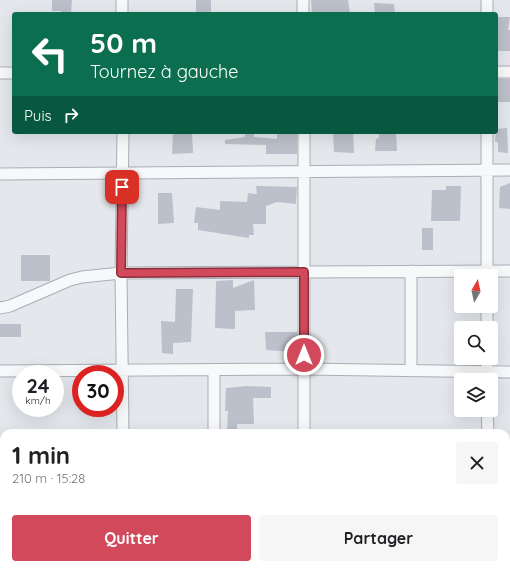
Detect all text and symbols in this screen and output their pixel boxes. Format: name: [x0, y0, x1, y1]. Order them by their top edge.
text: 50 m: [90, 25, 157, 60]
icon: left: [24, 28, 76, 80]
text: Tournez à gauche: [90, 60, 239, 83]
icon: right: [60, 104, 82, 126]
text: Puis: [24, 106, 52, 125]
pin: [105, 170, 139, 204]
icon: arrive: [111, 176, 133, 198]
north arrow: [454, 269, 498, 313]
map controls: [454, 269, 498, 417]
button: search: [454, 321, 498, 365]
position arrow: [283, 334, 325, 376]
speed limit sign: 30: [72, 365, 124, 417]
text: 24: [26, 373, 50, 398]
button: layers: [454, 373, 498, 417]
text: km/h: [25, 394, 51, 407]
text: 1 min: [12, 440, 70, 470]
button: close: [456, 442, 498, 484]
text: 210 m · 15:28: [12, 470, 85, 486]
button: Quitter: [12, 515, 251, 561]
button: Partager: [259, 515, 498, 561]

